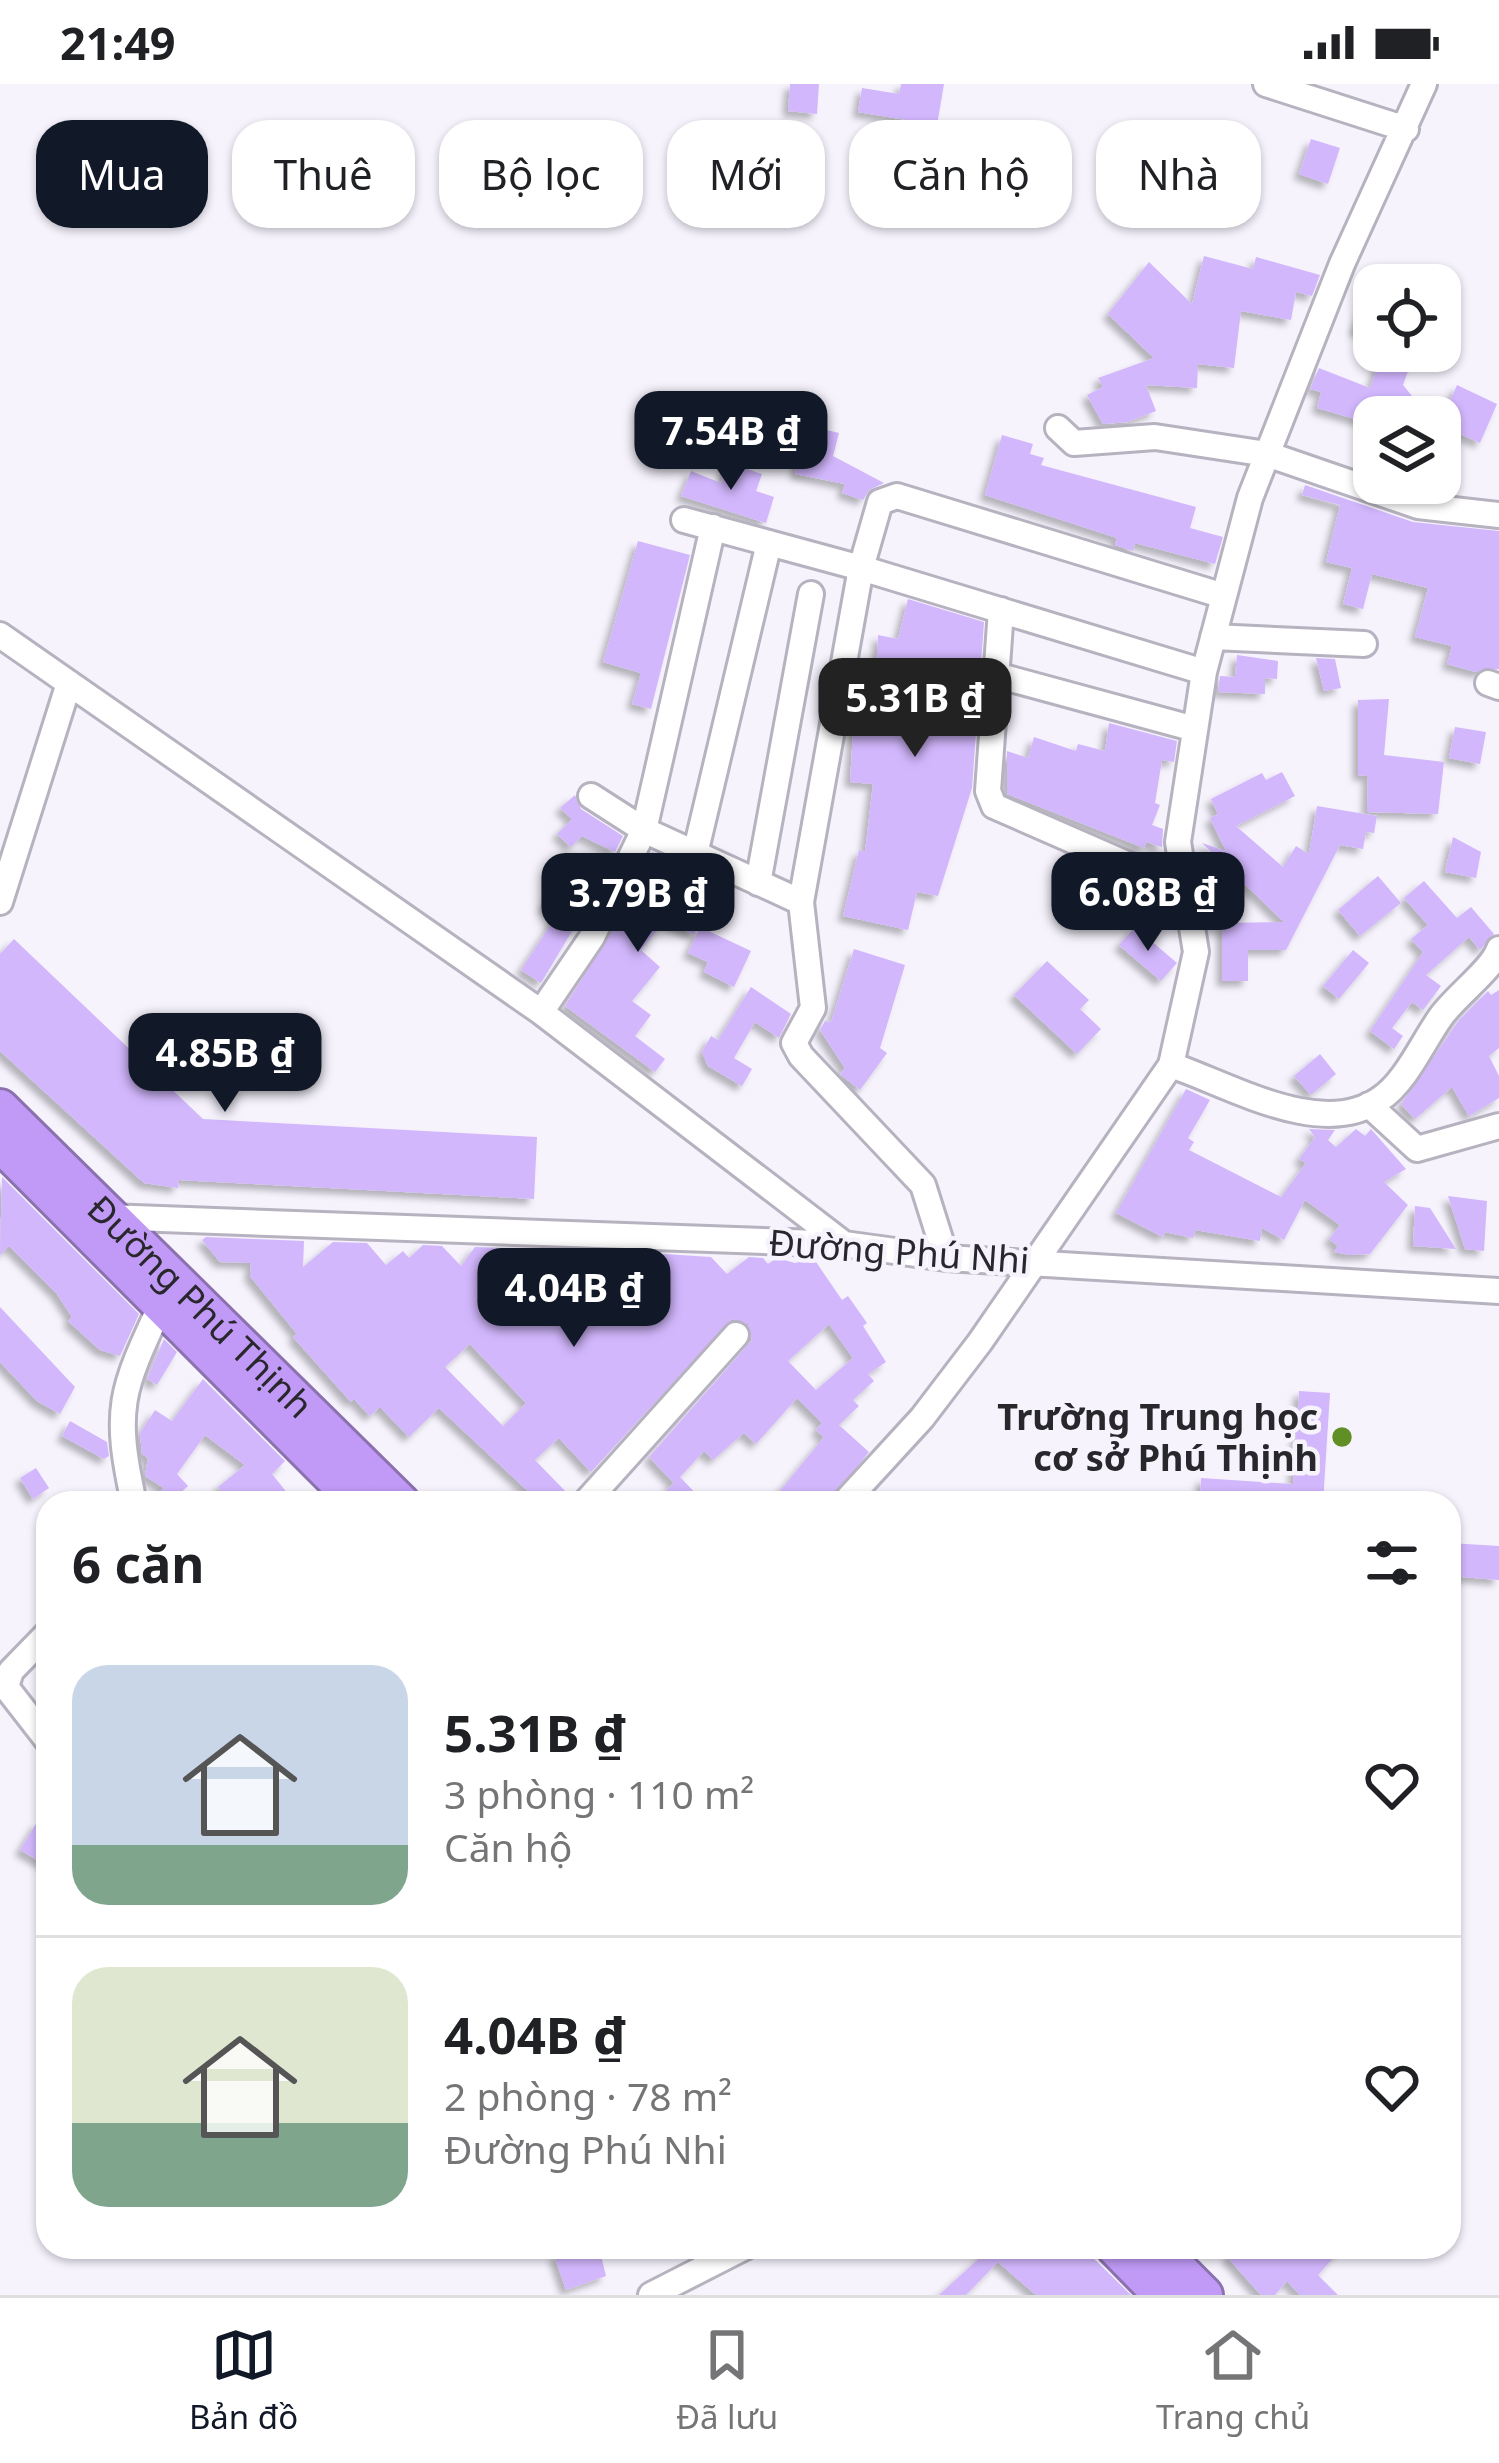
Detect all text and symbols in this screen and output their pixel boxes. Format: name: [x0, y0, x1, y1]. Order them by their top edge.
text: 21:49: [60, 12, 176, 73]
chip: Mua: [36, 120, 208, 228]
chip: Thuê: [232, 120, 415, 228]
chip: Bộ lọc: [439, 120, 643, 228]
chip: Mới: [667, 120, 825, 228]
chip: Căn hộ: [849, 120, 1072, 228]
chip: Nhà: [1096, 120, 1261, 228]
map controls: [1353, 264, 1461, 504]
button: locate: [1353, 264, 1461, 372]
pin: 7.54B ₫: [620, 391, 842, 493]
button: layers: [1353, 396, 1461, 504]
text: 7.54B ₫: [661, 403, 801, 456]
pin: 5.31B ₫: [804, 658, 1026, 760]
text: 5.31B ₫: [845, 670, 985, 723]
pin: 6.08B ₫: [1037, 852, 1259, 954]
pin: 3.79B ₫: [527, 853, 749, 955]
text: 6.08B ₫: [1078, 864, 1218, 917]
text: 3.79B ₫: [568, 865, 708, 918]
pin: 4.85B ₫: [114, 1013, 336, 1115]
text: 4.85B ₫: [155, 1025, 295, 1078]
street label: Đường Phú Thịnh: [77, 1184, 324, 1428]
street label: Đường Phú Nhi: [767, 1217, 1031, 1285]
pin: 4.04B ₫: [463, 1248, 685, 1350]
text: 4.04B ₫: [504, 1260, 644, 1313]
place label: Trường Trung học cơ sở Phú Thịnh: [997, 1392, 1318, 1482]
marker: Trường Trung học cơ sở Phú Thịnh: [1329, 1424, 1355, 1450]
text: 6 căn: [72, 1528, 204, 1598]
icon: filters: [1359, 1530, 1425, 1596]
text: 5.31B ₫: [444, 1697, 626, 1767]
icon: home: [168, 1713, 312, 1857]
icon: heart: [1359, 1752, 1425, 1818]
text: 3 phòng · 110 m²: [444, 1767, 754, 1820]
text: Căn hộ: [444, 1820, 572, 1873]
text: 4.04B ₫: [444, 1999, 626, 2069]
icon: home: [168, 2015, 312, 2159]
icon: heart: [1359, 2054, 1425, 2120]
text: 2 phòng · 78 m²: [444, 2069, 732, 2122]
text: Đường Phú Nhi: [444, 2122, 727, 2175]
tab: Bản đồ: [189, 2322, 298, 2439]
tab: Đã lưu: [676, 2322, 778, 2439]
tab: Trang chủ: [1156, 2322, 1310, 2439]

